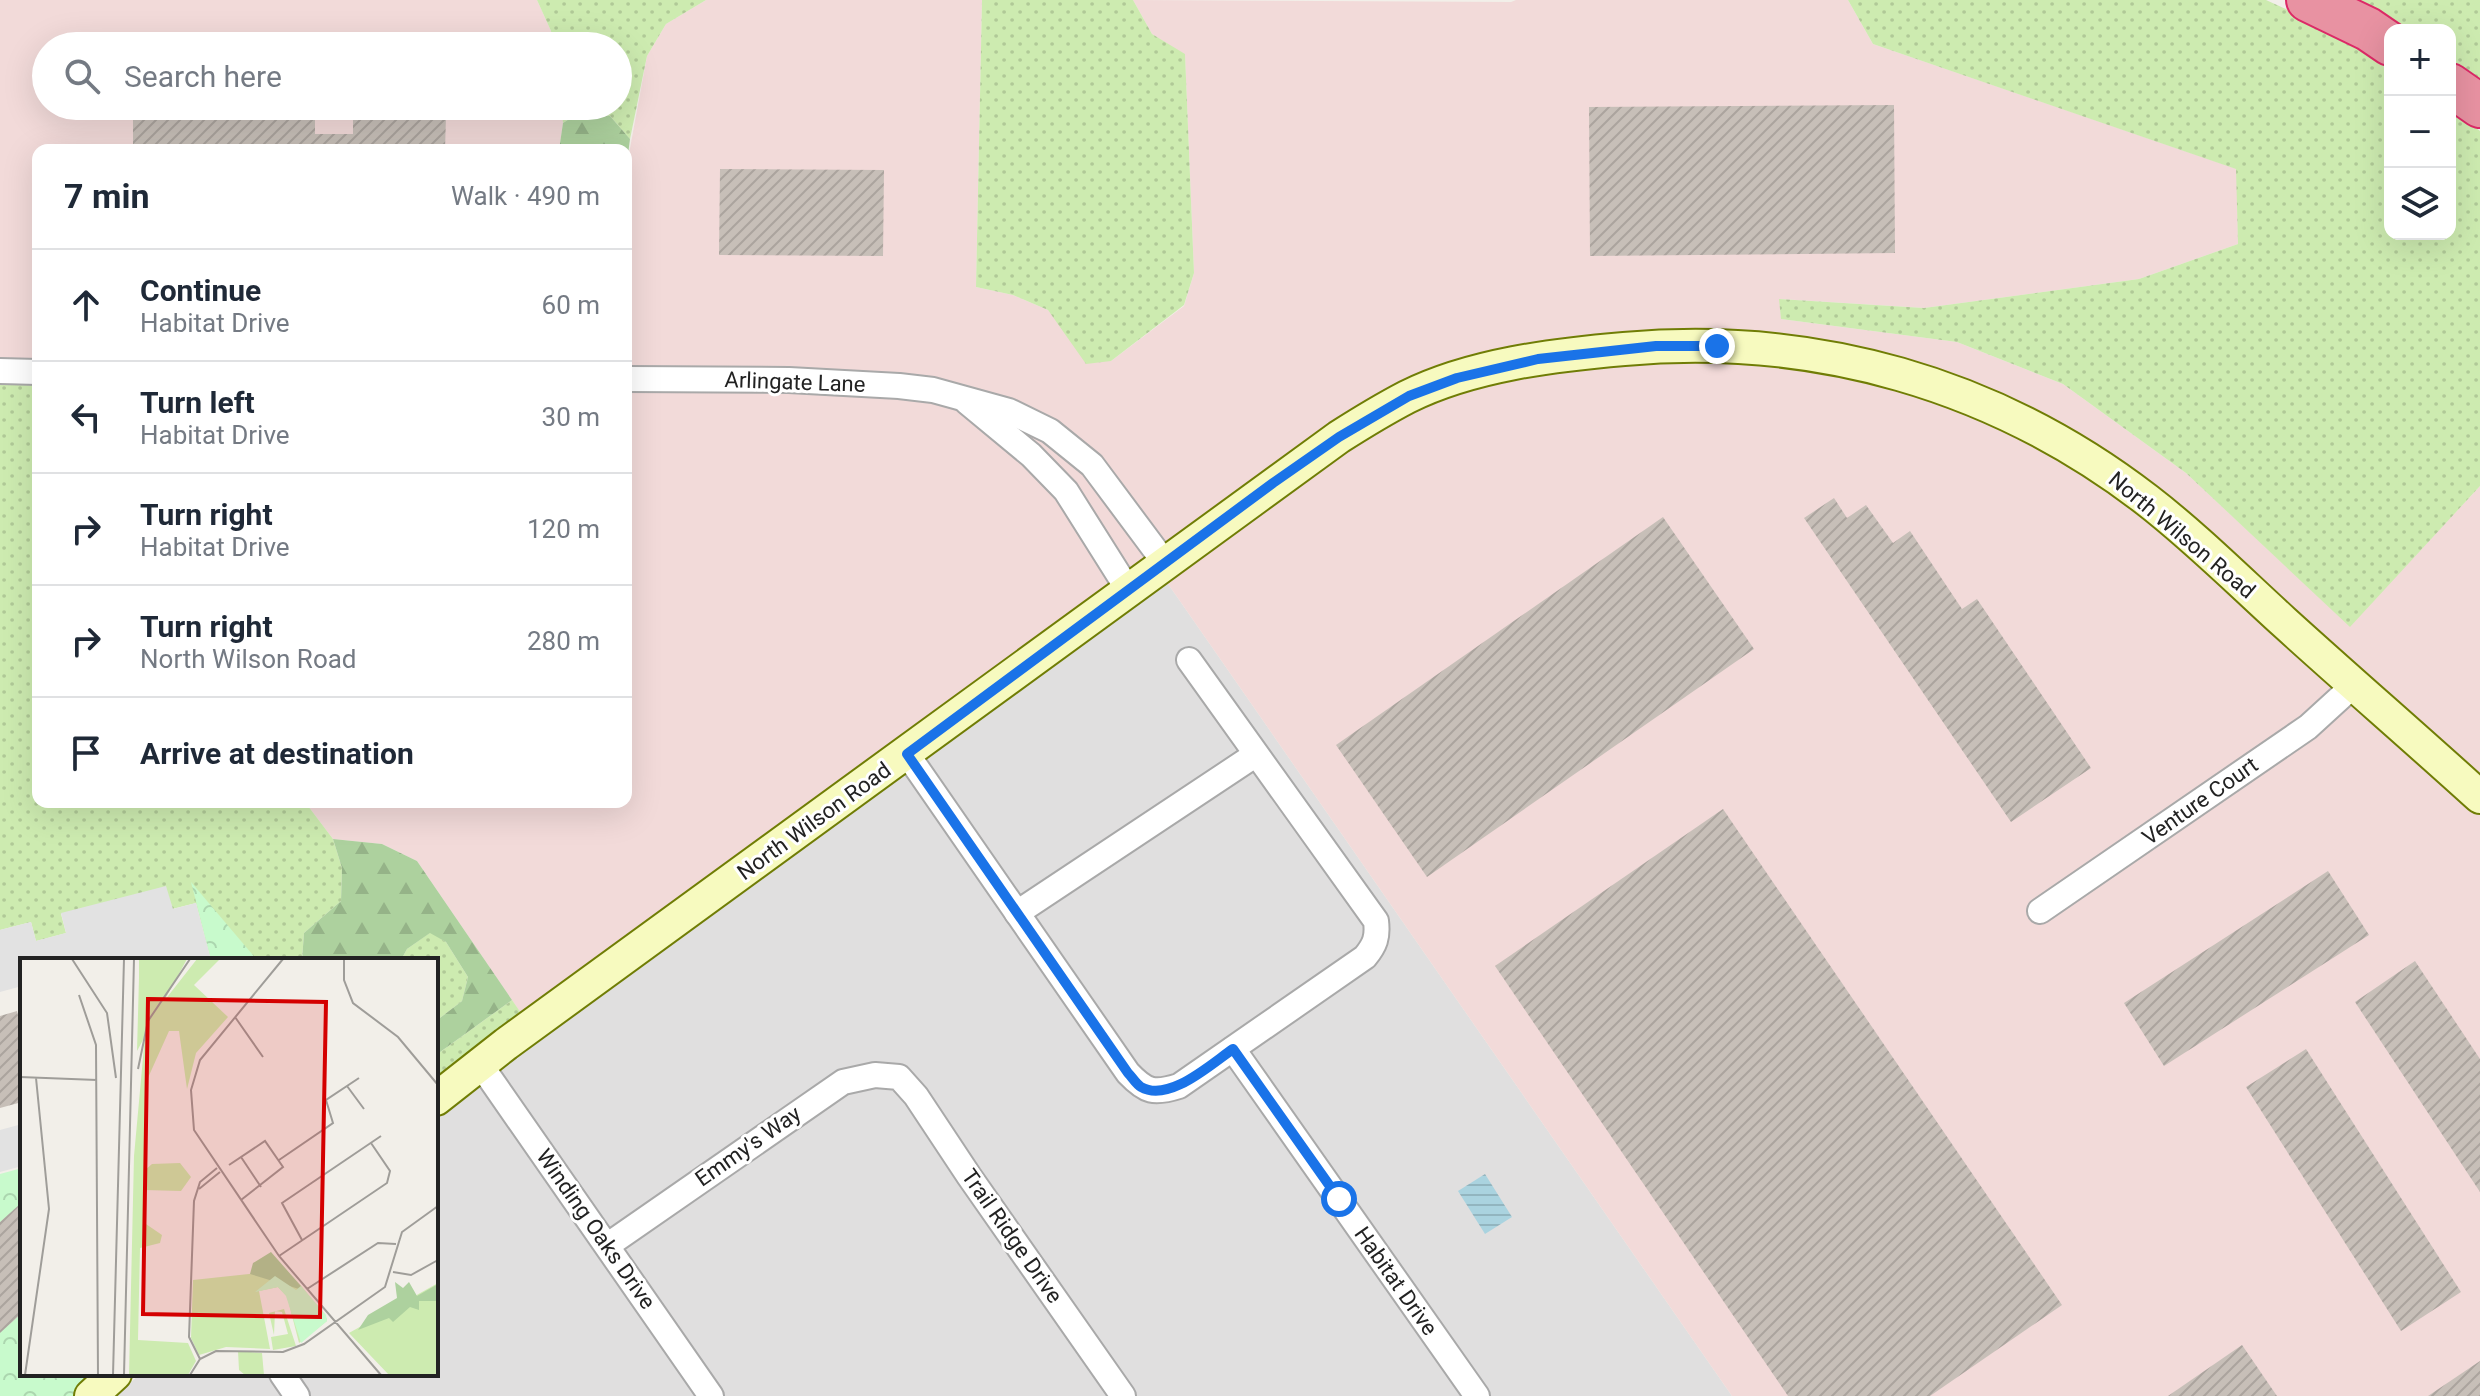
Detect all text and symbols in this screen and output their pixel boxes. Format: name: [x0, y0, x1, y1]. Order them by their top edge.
map controls: [2384, 24, 2456, 240]
button: +: [2384, 24, 2456, 96]
search box: [32, 32, 632, 120]
icon: search: [60, 54, 104, 98]
text: Search here: [124, 59, 282, 94]
button: −: [2384, 96, 2456, 168]
button: layers: [2384, 168, 2456, 240]
text: 7 min: [64, 176, 149, 216]
text: Walk · 490 m: [451, 181, 600, 211]
text: Continue: [140, 273, 261, 308]
icon: ahead: [64, 283, 108, 327]
text: 60 m: [542, 290, 600, 320]
text: Habitat Drive: [140, 308, 290, 338]
route end: [1699, 328, 1735, 364]
street label: Arlingate Lane: [724, 367, 866, 397]
text: Turn left: [140, 385, 255, 420]
icon: left: [64, 395, 108, 439]
text: 30 m: [542, 402, 600, 432]
text: Habitat Drive: [140, 420, 290, 450]
street label: North Wilson Road: [2104, 467, 2260, 603]
text: Turn right: [140, 497, 273, 532]
icon: right: [64, 507, 108, 551]
text: 120 m: [527, 514, 600, 544]
text: Habitat Drive: [140, 532, 290, 562]
text: Turn right: [140, 609, 273, 644]
icon: right: [64, 619, 108, 663]
text: 280 m: [527, 626, 600, 656]
text: North Wilson Road: [140, 644, 357, 674]
icon: arrive: [64, 731, 108, 775]
text: Arrive at destination: [140, 736, 414, 771]
street label: Venture Court: [2137, 752, 2263, 850]
street label: North Wilson Road: [733, 757, 895, 885]
inset map: [20, 958, 438, 1376]
street label: Emmy's Way: [691, 1100, 806, 1191]
street label: Winding Oaks Drive: [531, 1144, 661, 1314]
street label: Trail Ridge Drive: [957, 1164, 1067, 1308]
route start: [1321, 1181, 1357, 1217]
street label: Habitat Drive: [1349, 1222, 1443, 1340]

